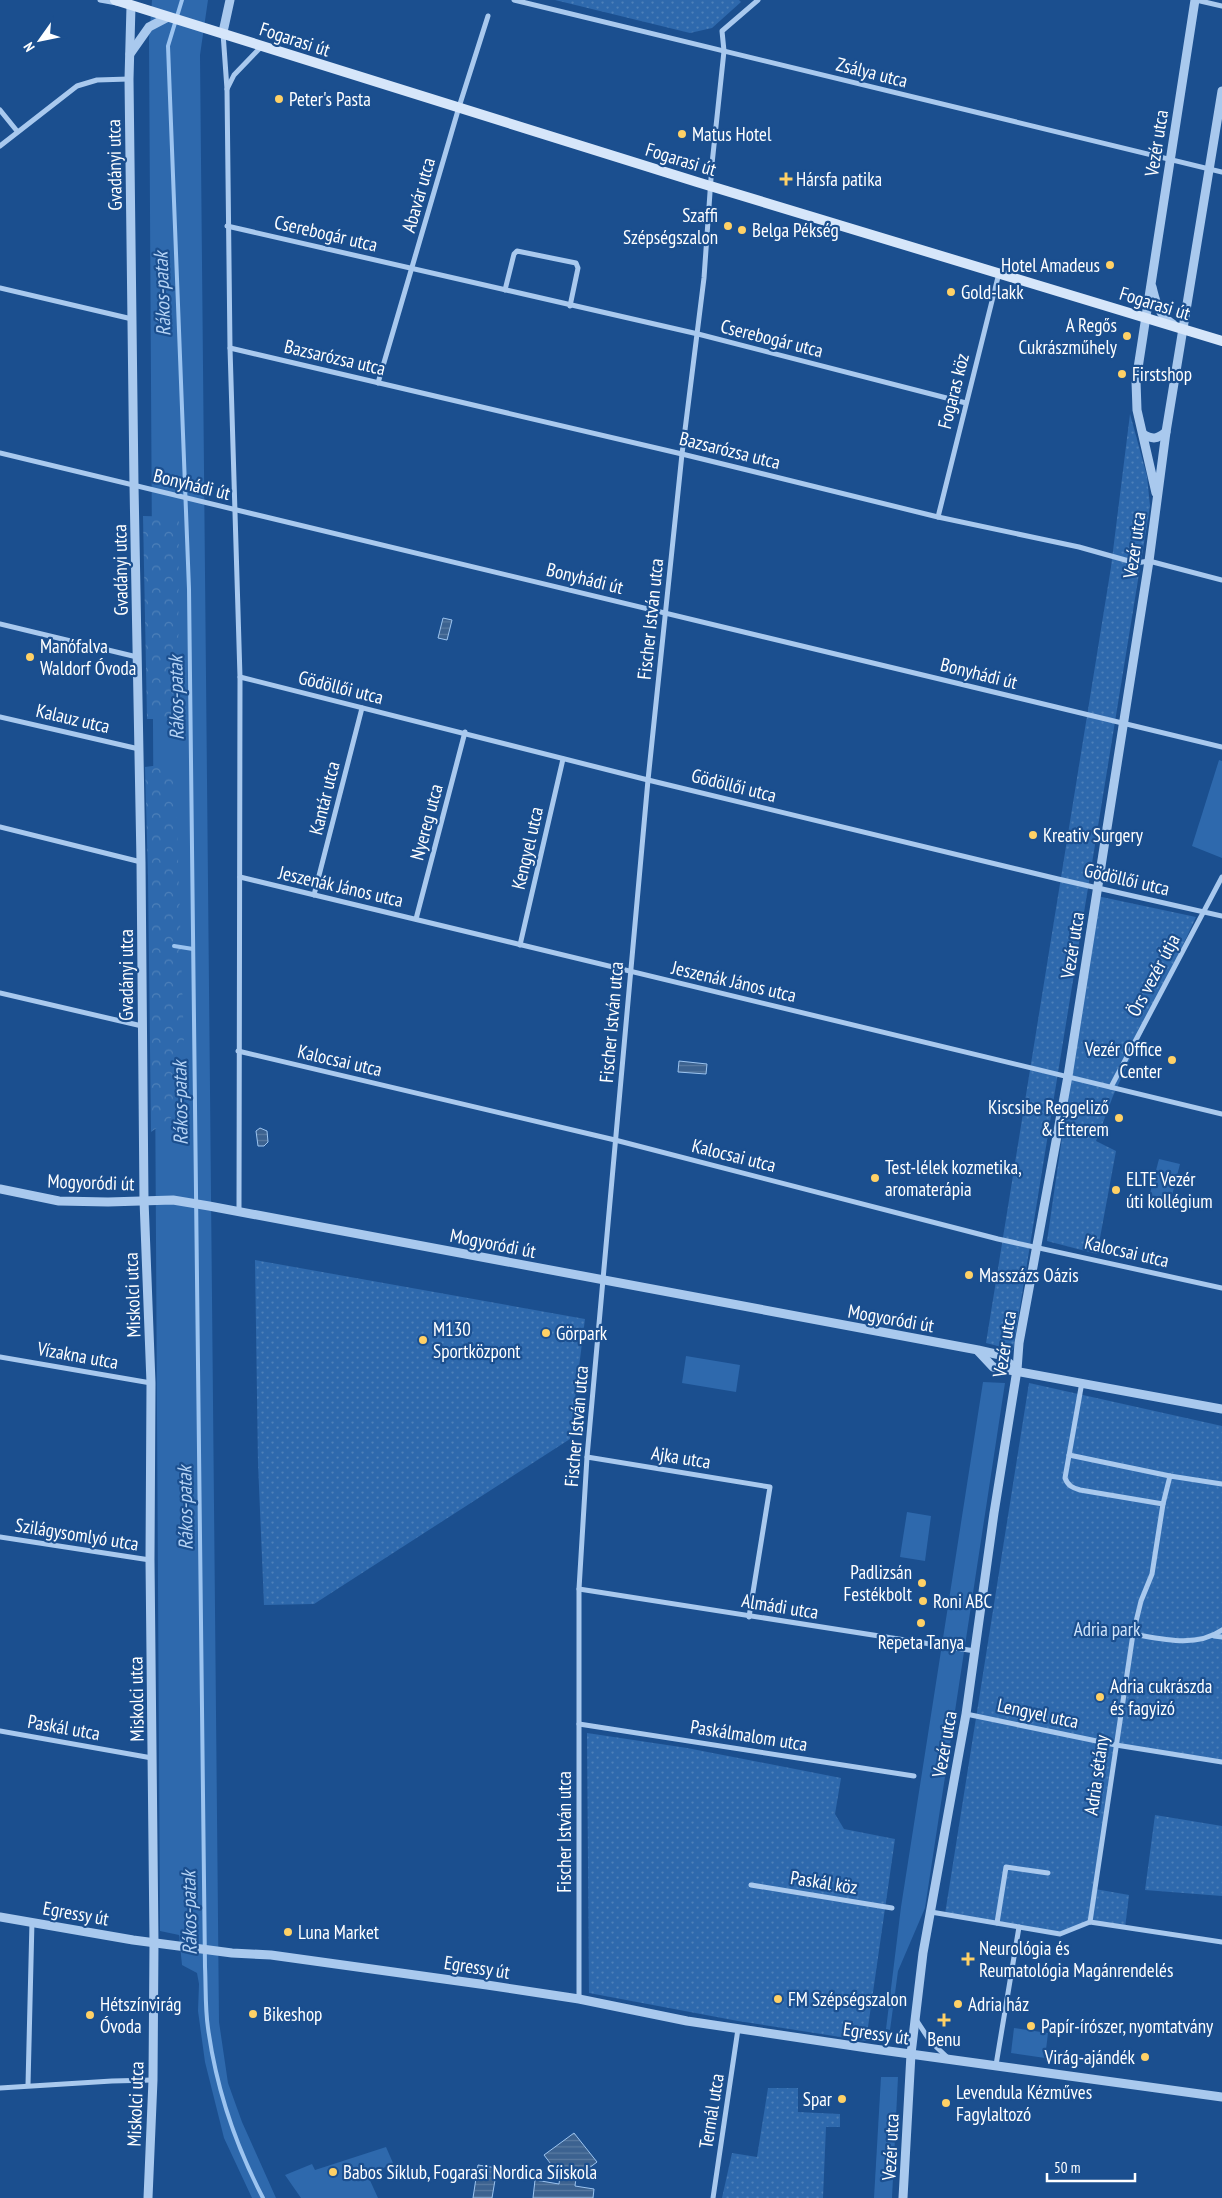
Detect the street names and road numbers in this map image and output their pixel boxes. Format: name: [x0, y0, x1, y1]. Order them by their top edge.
street label: Fogarasi út: [257, 16, 334, 62]
street label: Zsálya utca: [834, 52, 910, 92]
street label: Vezér utca: [1139, 108, 1173, 179]
street label: Gvadányi utca: [101, 119, 127, 211]
street label: Fogarasi út: [643, 137, 720, 181]
street label: Abavár utca: [396, 155, 440, 235]
street label: Cserebogár utca: [272, 210, 380, 256]
street label: Fogarasi út: [1117, 281, 1194, 325]
street label: Cserebogár utca: [718, 314, 826, 362]
street label: Bazsarózsa utca: [282, 334, 388, 380]
street label: Fogaras köz: [932, 351, 974, 431]
street label: Bazsarózsa utca: [677, 426, 783, 474]
street label: Bonyhádi út: [151, 463, 234, 505]
street label: Vezér utca: [1117, 510, 1151, 581]
street label: Gvadányi utca: [107, 524, 133, 616]
street label: Bonyhádi út: [544, 557, 627, 599]
street label: Fischer István utca: [632, 557, 668, 681]
street label: Bonyhádi út: [938, 652, 1021, 694]
street label: Gödöllői utca: [296, 665, 386, 709]
street label: Kalauz utca: [34, 698, 112, 738]
street label: Kantár utca: [303, 759, 345, 837]
street label: Gödöllői utca: [689, 763, 779, 807]
street label: Nyereg utca: [404, 781, 448, 863]
street label: Kengyel utca: [506, 804, 548, 892]
street label: Gödöllői utca: [1082, 858, 1172, 900]
street label: Jeszenák János utca: [275, 860, 406, 912]
street label: Vezér utca: [1055, 910, 1089, 981]
street label: Gvadányi utca: [114, 929, 138, 1021]
street label: Örs vezér útja: [1121, 930, 1185, 1020]
street label: Jeszenák János utca: [668, 955, 799, 1007]
street label: Fischer István utca: [594, 960, 628, 1084]
street label: Kalocsai utca: [295, 1039, 385, 1081]
street label: Kalocsai utca: [689, 1133, 779, 1177]
street label: Mogyoródi út: [47, 1168, 136, 1196]
street label: Mogyoródi út: [448, 1223, 539, 1263]
street label: Kalocsai utca: [1082, 1230, 1172, 1272]
street label: Miskolci utca: [119, 1252, 145, 1338]
street label: Mogyoródi út: [846, 1299, 937, 1338]
street label: Vezér utca: [987, 1309, 1021, 1380]
street label: Vízakna utca: [35, 1336, 120, 1374]
street label: Fischer István utca: [559, 1364, 593, 1488]
street label: Ajka utca: [650, 1440, 712, 1474]
street label: Szilágysomlyó utca: [13, 1512, 141, 1556]
street label: Almádi utca: [740, 1588, 820, 1624]
street label: Miskolci utca: [123, 1656, 149, 1742]
street label: Lengyel utca: [995, 1693, 1081, 1733]
street label: Paskál utca: [26, 1709, 102, 1745]
street label: Vezér utca: [926, 1709, 962, 1780]
street label: Paskálmalom utca: [689, 1714, 809, 1756]
street label: Adria sétány: [1078, 1733, 1114, 1817]
street label: Fischer István utca: [552, 1771, 576, 1893]
street label: Paskál köz: [789, 1865, 859, 1899]
street label: Egressy út: [41, 1895, 112, 1931]
street label: Egressy út: [442, 1950, 512, 1984]
street label: Egressy út: [841, 2016, 911, 2050]
street label: Miskolci utca: [122, 2061, 148, 2147]
street label: Termál utca: [693, 2072, 729, 2150]
street label: Vezér utca: [876, 2113, 904, 2182]

